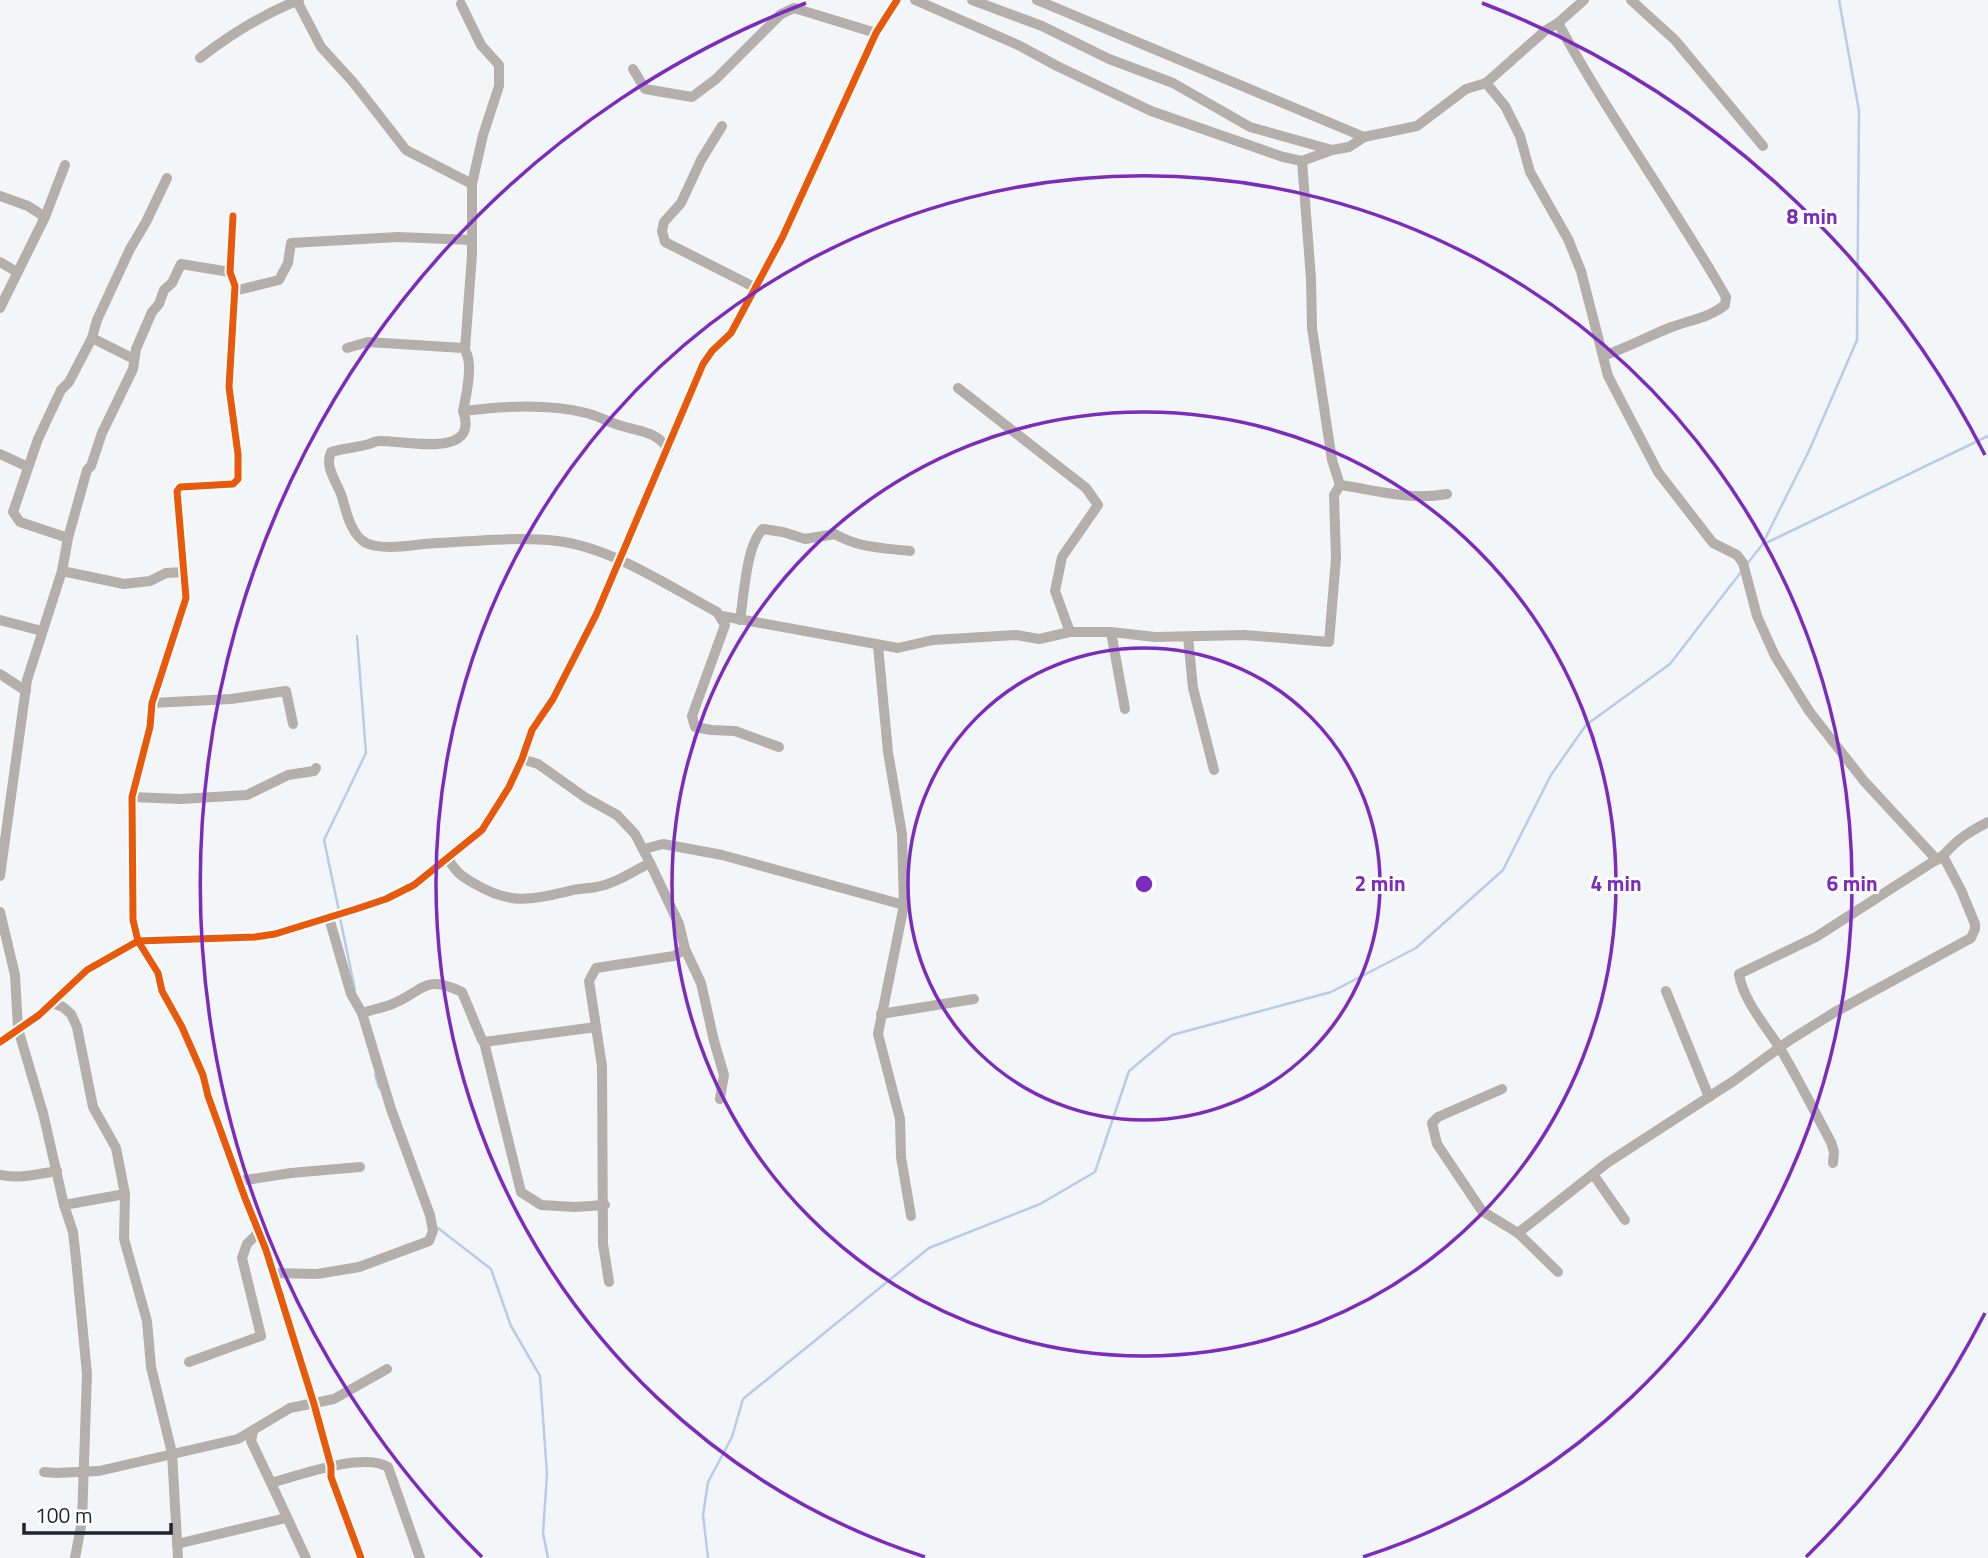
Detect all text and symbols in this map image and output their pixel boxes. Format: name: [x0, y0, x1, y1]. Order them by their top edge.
text: 8 min: [1786, 200, 1838, 232]
text: 2 min: [1354, 867, 1406, 899]
text: 4 min: [1590, 867, 1642, 899]
text: 6 min: [1826, 867, 1878, 899]
centre of rings: [1132, 872, 1156, 896]
scale bar: [24, 1492, 172, 1536]
text: 100 m: [35, 1499, 92, 1531]

